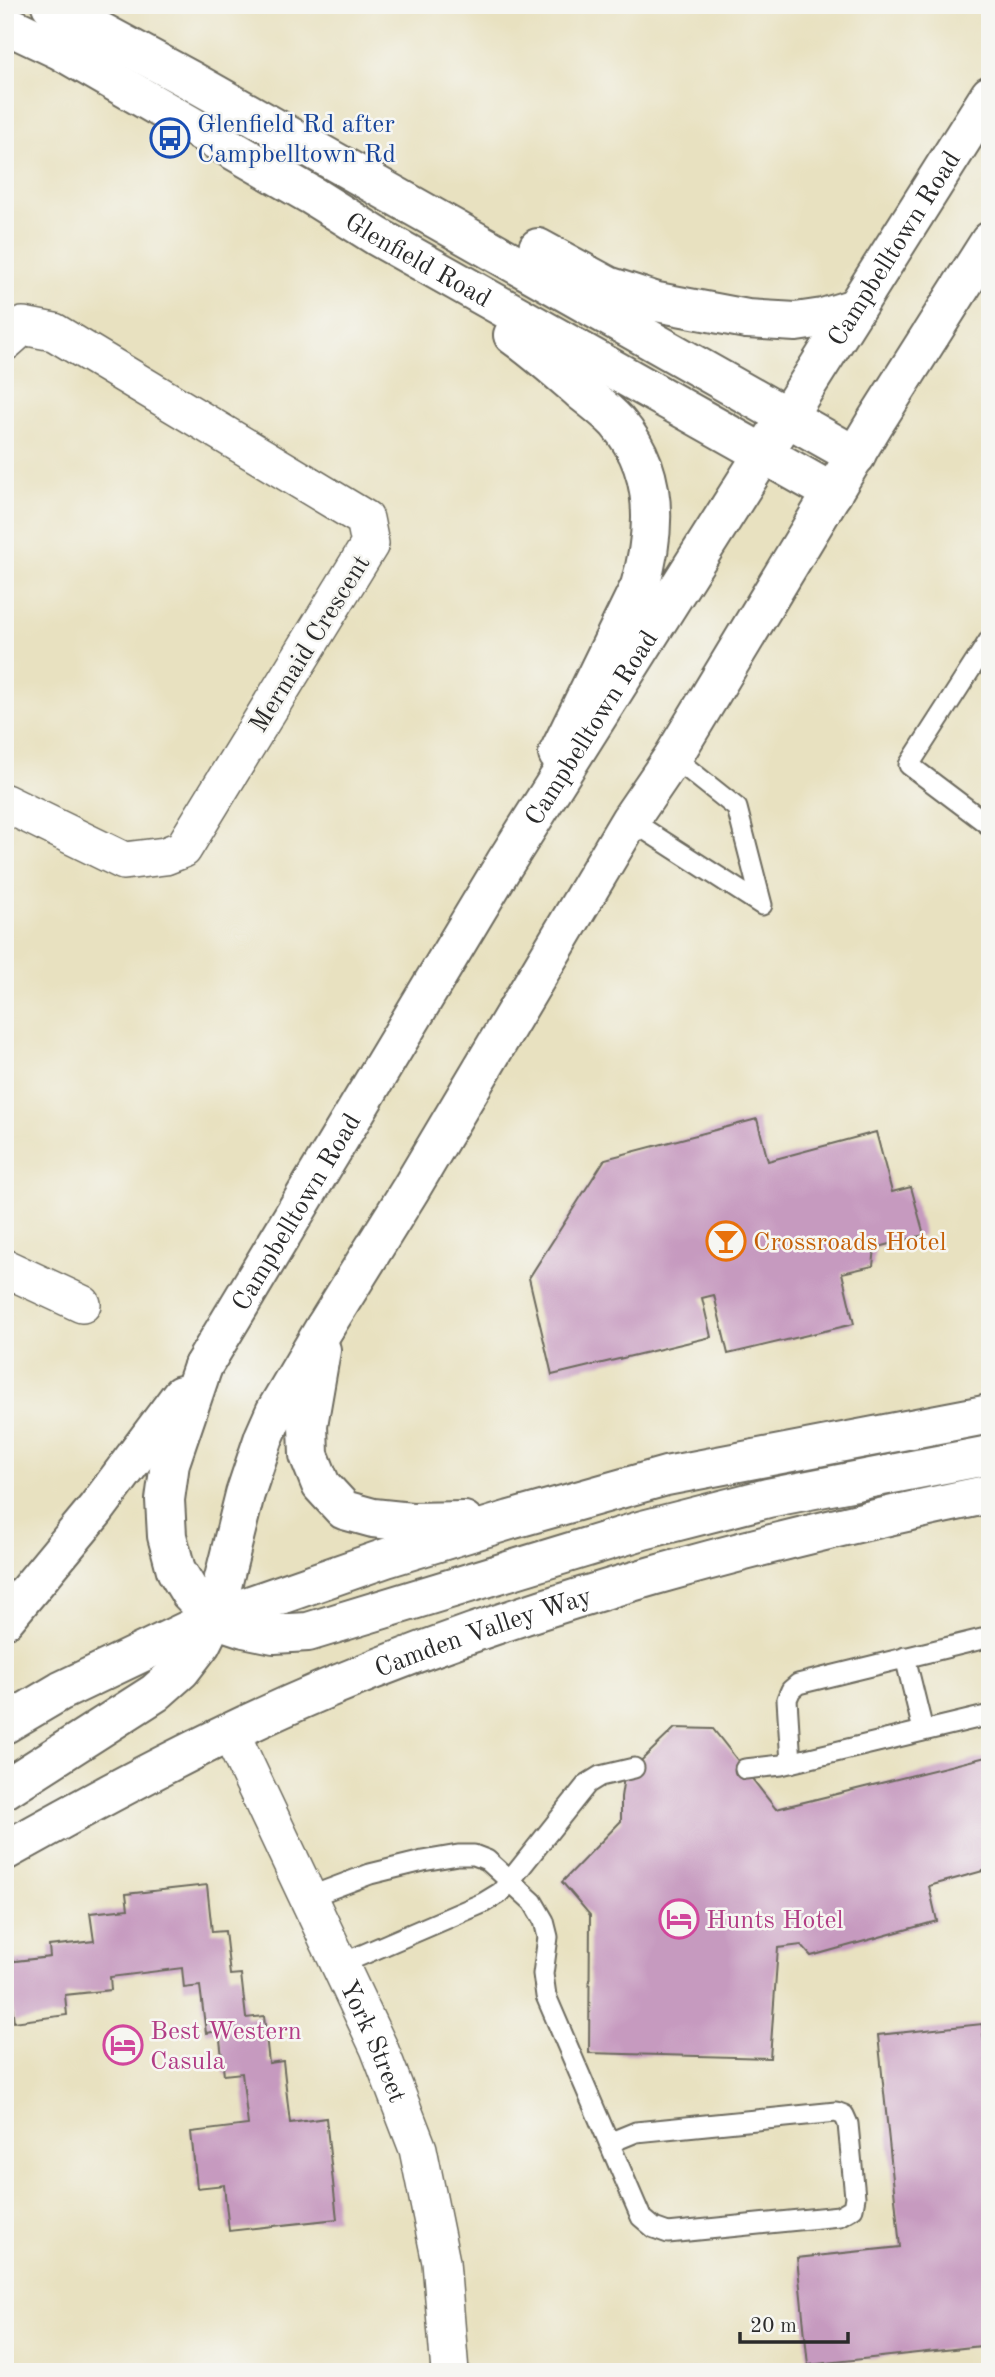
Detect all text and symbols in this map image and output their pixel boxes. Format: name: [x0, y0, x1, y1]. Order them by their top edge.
place label: Glenfield Rd after Campbelltown Rd: [197, 112, 396, 168]
bus stop icon: Glenfield Rd after Campbelltown Rd: [149, 117, 191, 159]
street label: Campbelltown Road: [824, 147, 966, 351]
street label: Glenfield Road: [340, 209, 495, 313]
street label: Mermaid Crescent: [246, 551, 376, 737]
street label: Campbelltown Road: [521, 627, 663, 831]
street label: Campbelltown Road: [228, 1110, 366, 1316]
bar icon: Crossroads Hotel: [705, 1220, 747, 1262]
place label: Crossroads Hotel: [753, 1230, 947, 1256]
street label: Camden Valley Way: [371, 1584, 595, 1683]
hotel icon: Hunts Hotel: [658, 1898, 700, 1940]
place label: Hunts Hotel: [706, 1908, 844, 1934]
street label: York Street: [334, 1977, 410, 2106]
place label: Best Western Casula: [150, 2019, 302, 2075]
hotel icon: Best Western Casula: [102, 2024, 144, 2066]
scale bar: [740, 2300, 848, 2344]
text: 20 m: [750, 2316, 797, 2337]

